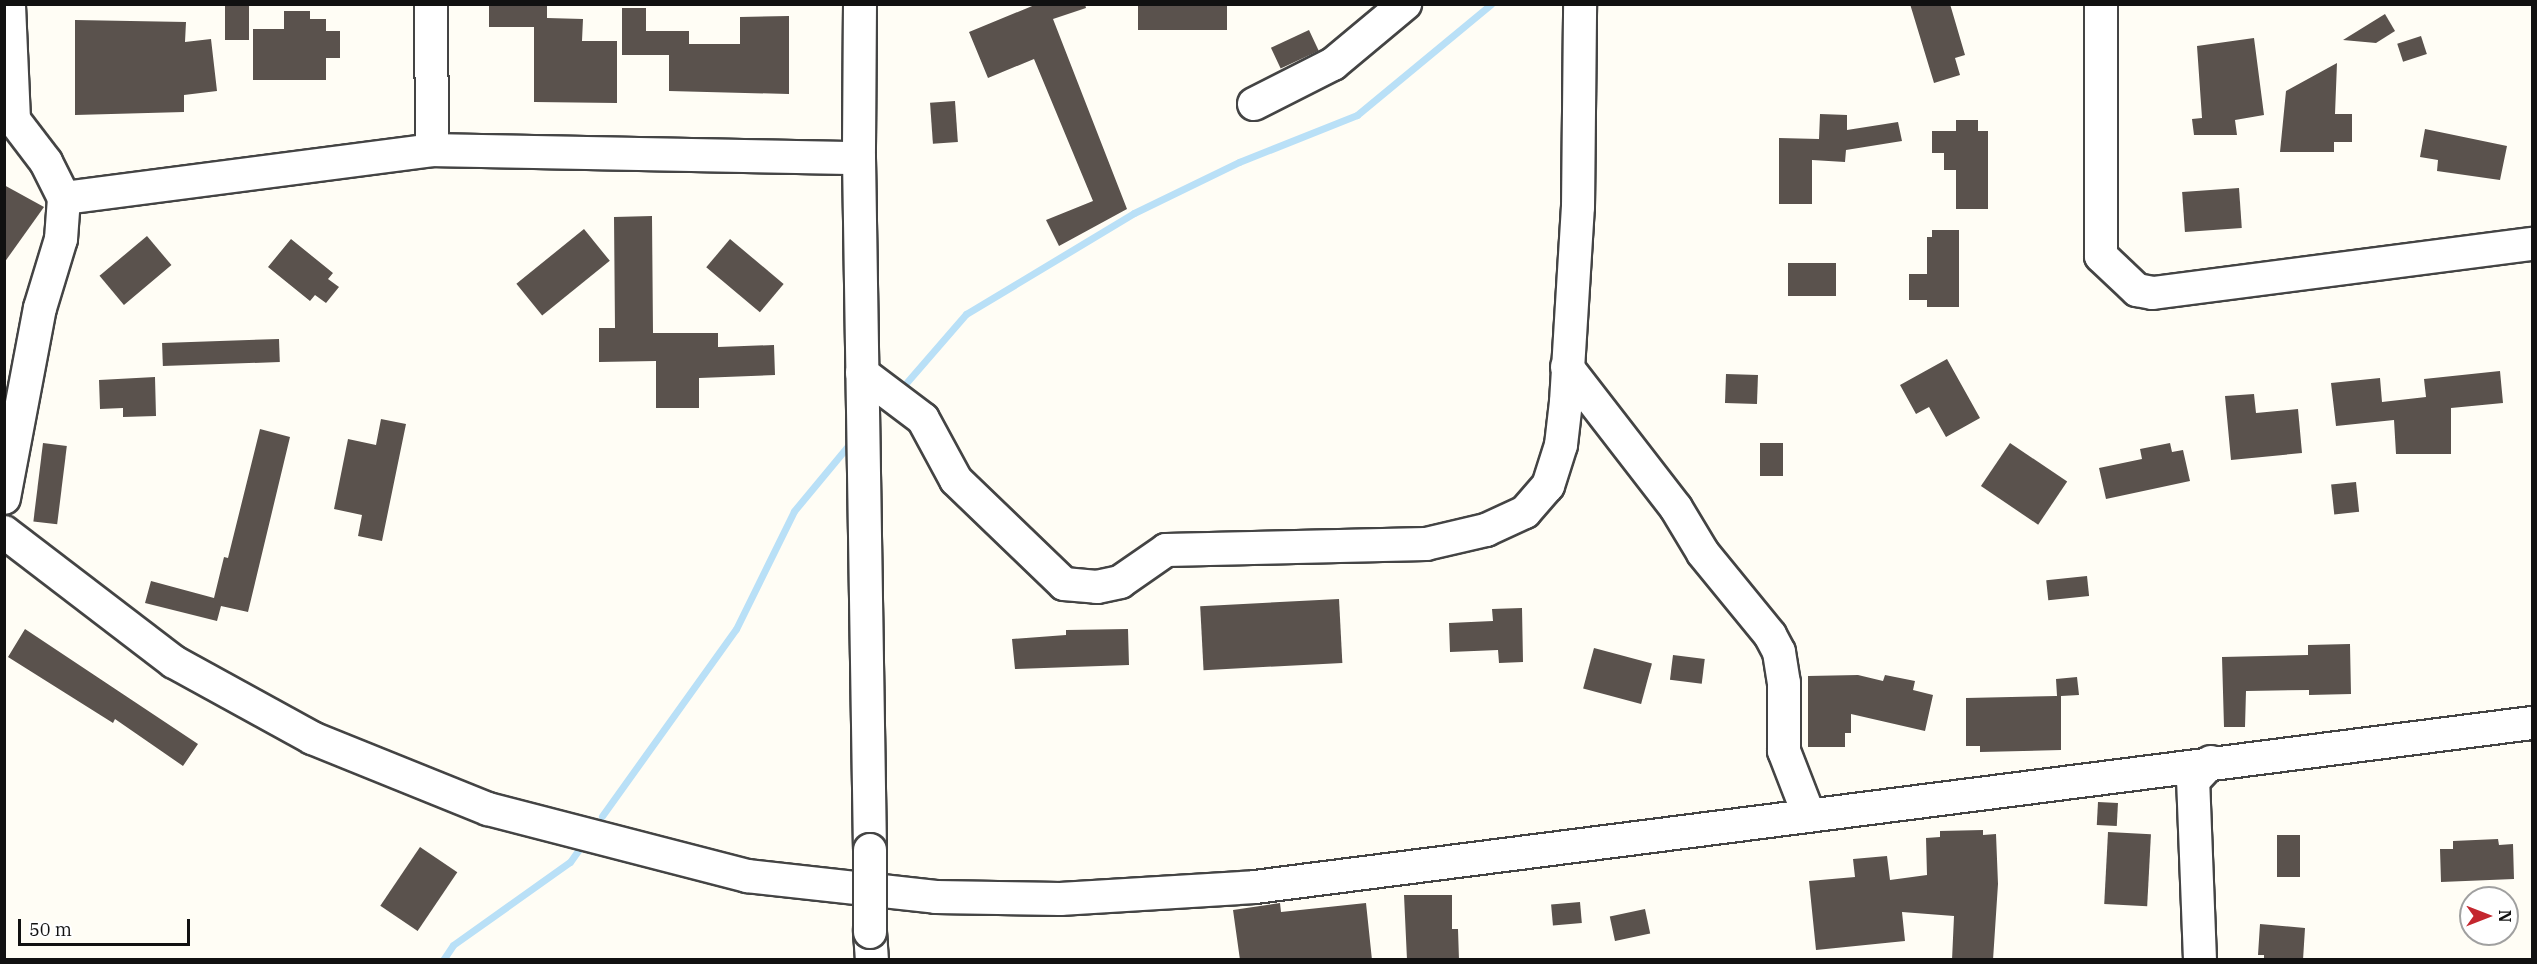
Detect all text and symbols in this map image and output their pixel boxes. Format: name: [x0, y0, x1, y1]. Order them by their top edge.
north arrow: [2459, 886, 2519, 946]
scale bar: [21, 907, 194, 945]
text: N: [2495, 910, 2515, 922]
text: 50 m: [29, 918, 72, 941]

